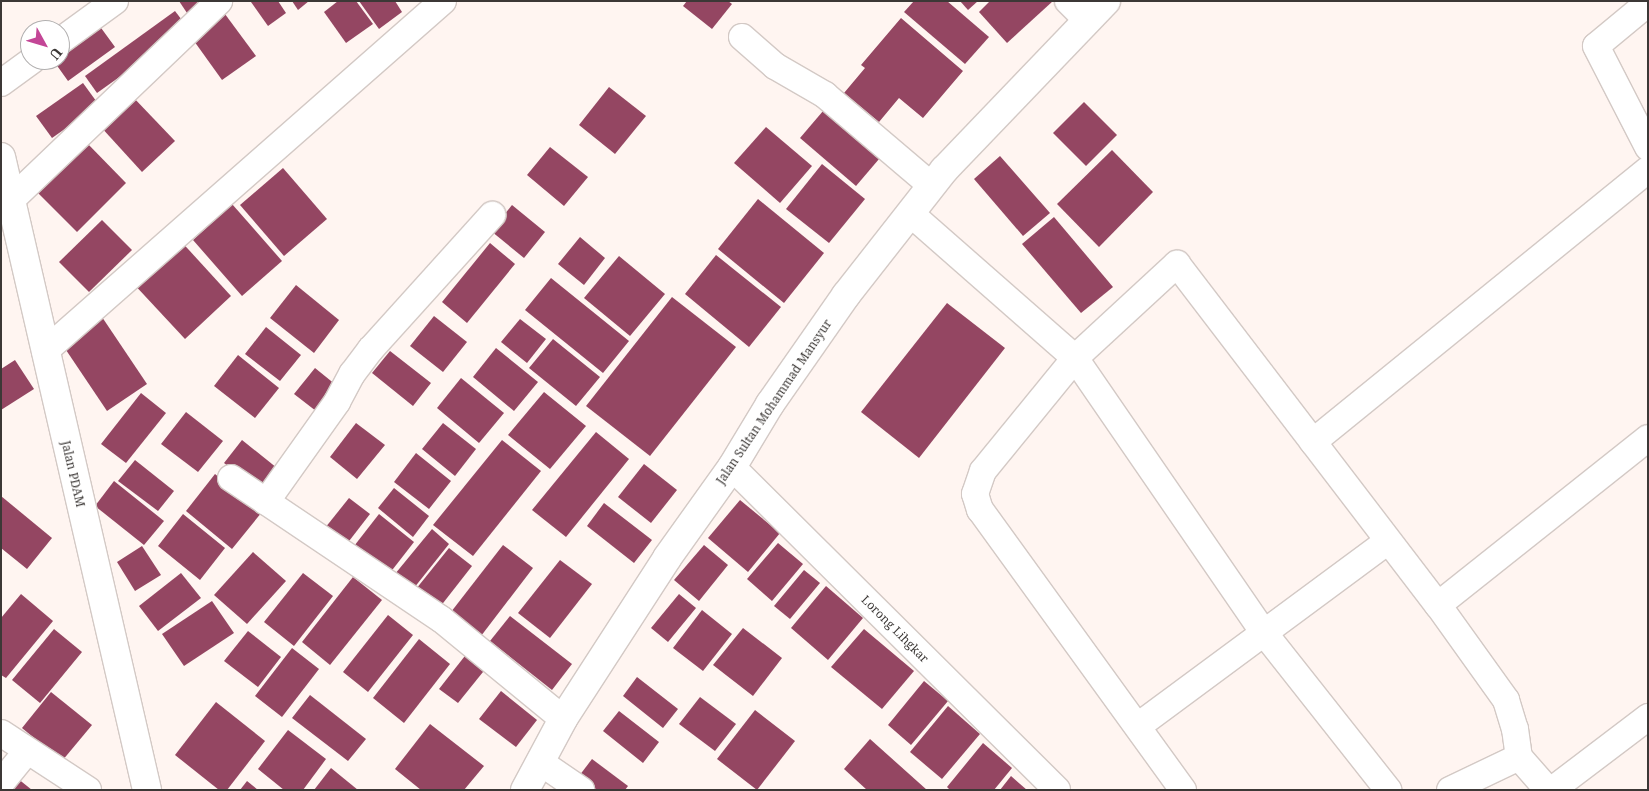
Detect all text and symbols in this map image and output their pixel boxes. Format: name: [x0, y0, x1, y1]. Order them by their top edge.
north arrow: [20, 20, 70, 70]
text: U: [46, 44, 67, 64]
street label: Jalan Sultan Mohammad Mansyur: [713, 317, 835, 487]
street label: Jalan PDAM: [58, 439, 88, 509]
street label: Lorong Lihgkar: [858, 592, 932, 666]

